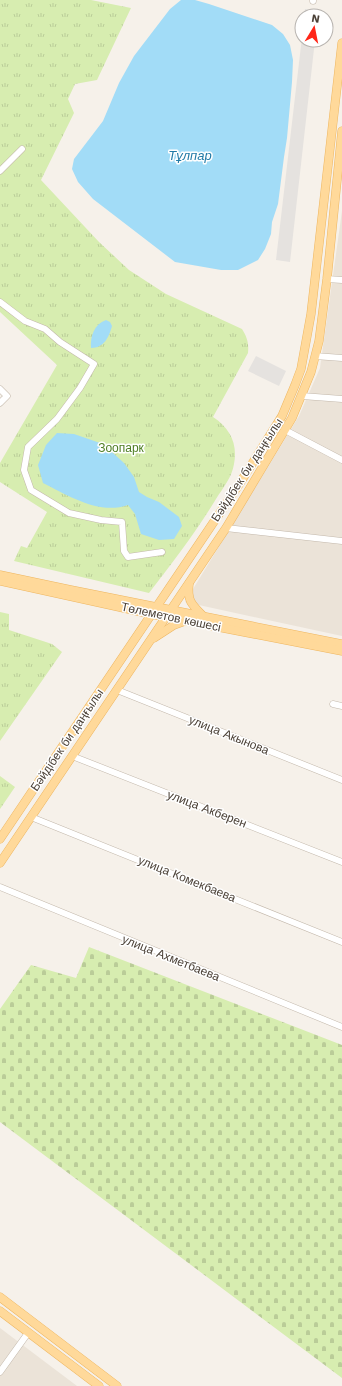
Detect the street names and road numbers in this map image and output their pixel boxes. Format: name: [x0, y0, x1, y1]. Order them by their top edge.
street label: Бәйдібек би даңғылы: [208, 416, 286, 524]
street label: Төлеметов көшесі: [120, 600, 222, 634]
street label: Бәйдібек би даңғылы: [28, 686, 106, 794]
street label: улица Акынова: [187, 713, 271, 758]
street label: улица Акберен: [165, 787, 249, 831]
street label: улица Комекбаева: [136, 853, 238, 905]
street label: улица Ахметбаева: [120, 932, 222, 984]

